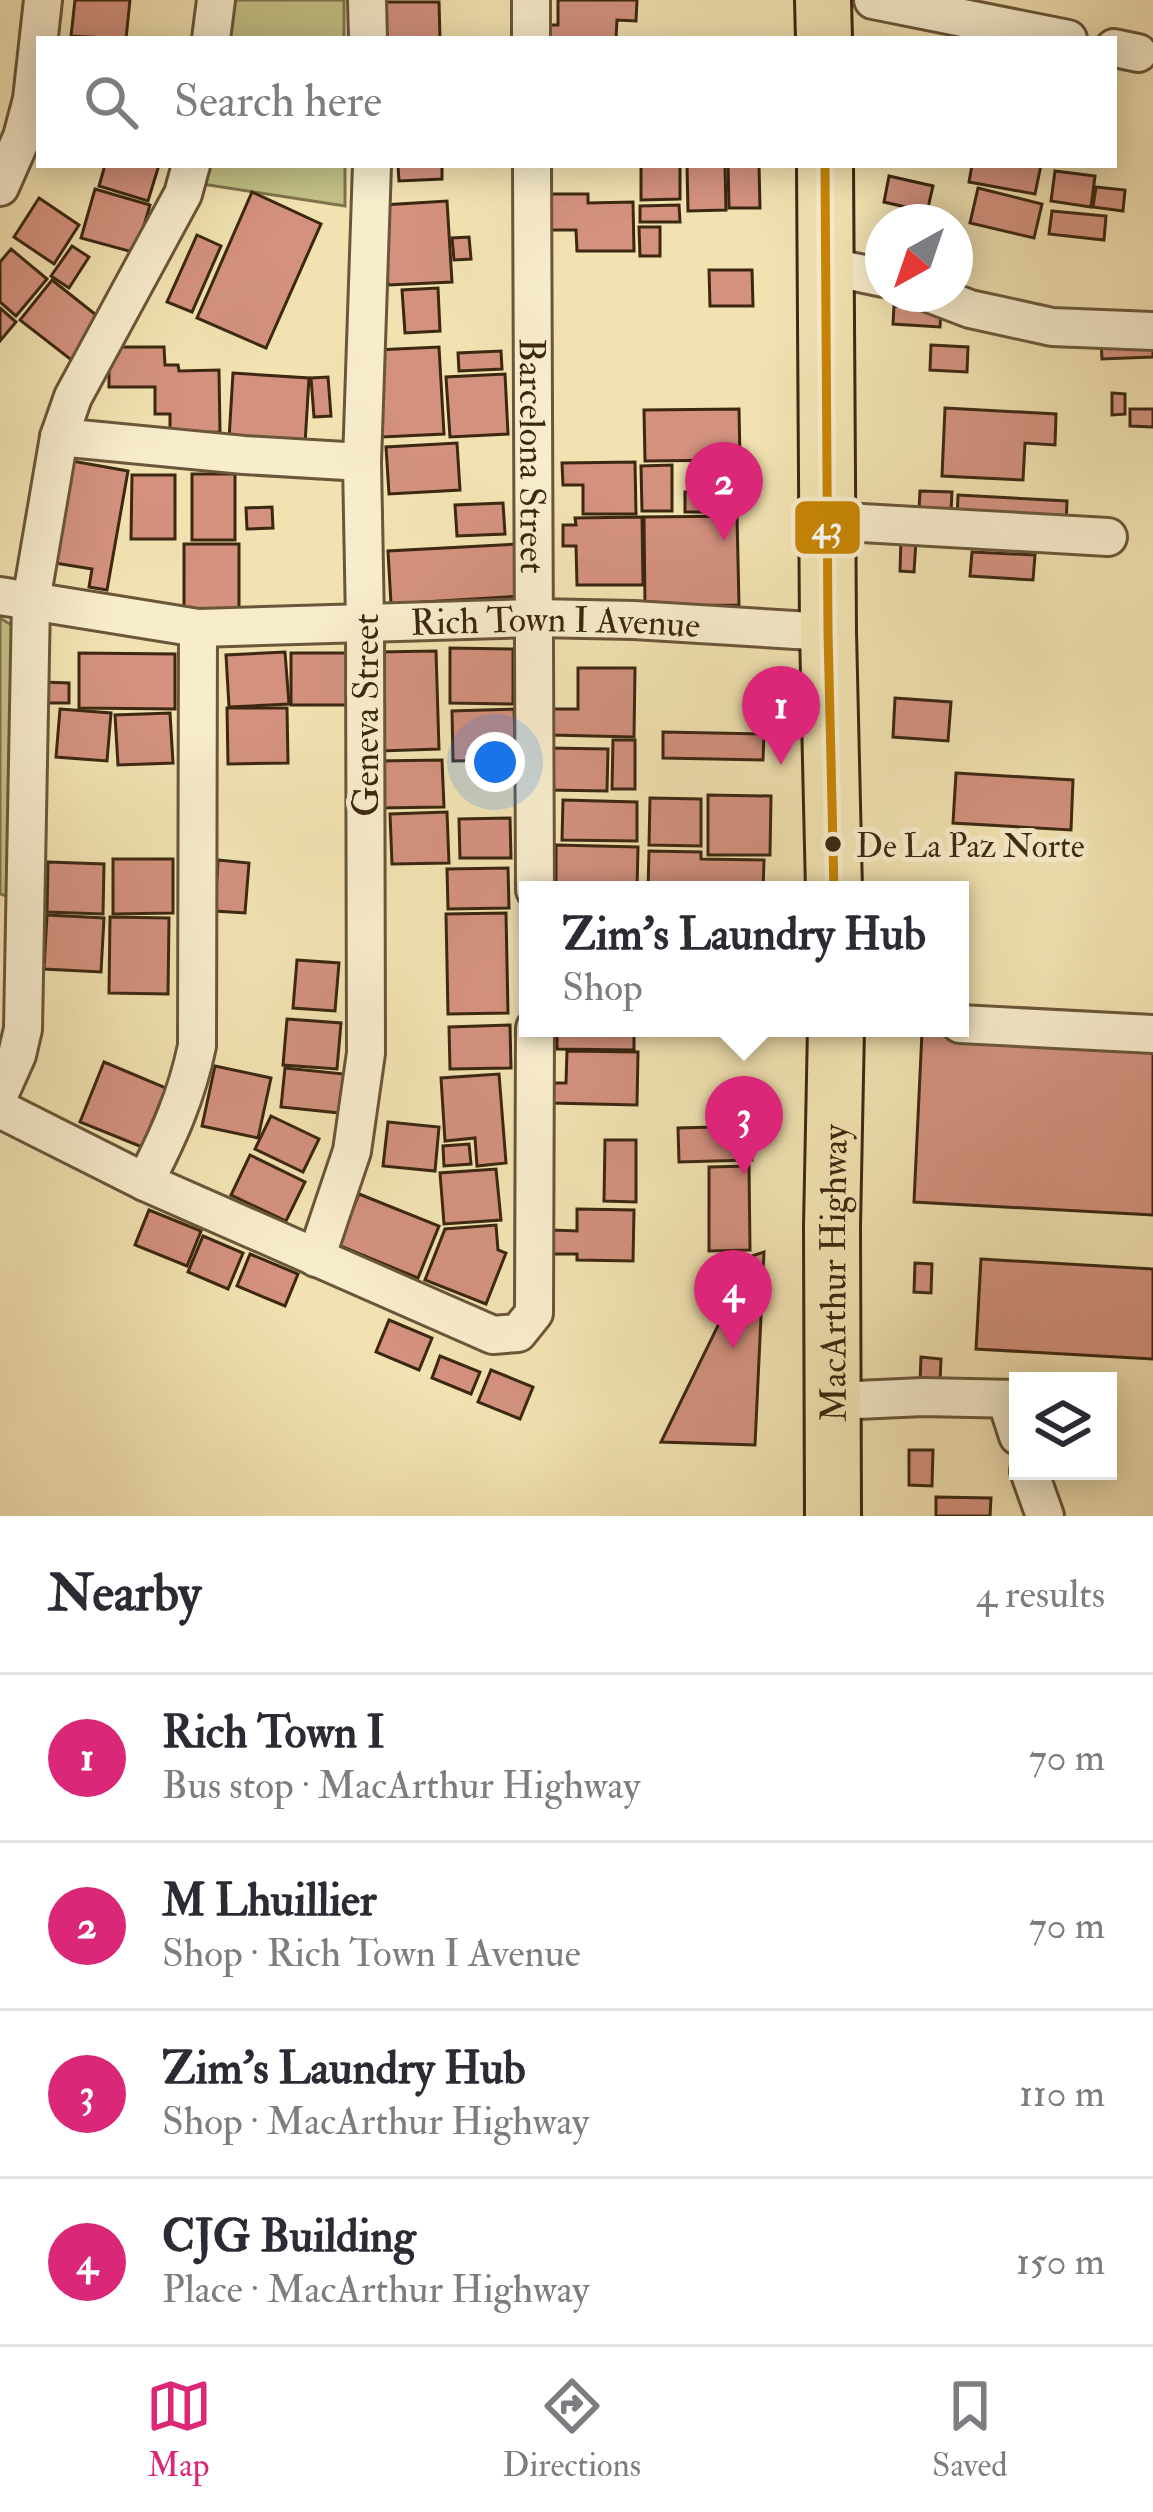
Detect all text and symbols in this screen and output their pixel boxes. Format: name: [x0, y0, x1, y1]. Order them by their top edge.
search box: [36, 36, 1117, 168]
icon: search: [78, 69, 144, 135]
text: Search here: [174, 74, 382, 130]
north arrow: [865, 204, 973, 312]
street label: Barcelona Street: [509, 338, 555, 574]
pin: 2: [685, 442, 763, 541]
line badge: 43: [793, 499, 862, 556]
text: 43: [811, 508, 842, 549]
street label: Rich Town I Avenue: [410, 597, 702, 648]
street label: Geneva Street: [344, 613, 389, 817]
pin: 1: [742, 666, 820, 765]
your location: [465, 732, 525, 792]
place label: De La Paz Norte: [856, 826, 1085, 867]
marker: De La Paz Norte: [822, 833, 844, 855]
popup: [519, 881, 969, 1037]
text: Zim's Laundry Hub: [562, 907, 926, 963]
text: Shop: [562, 963, 643, 1012]
pin: 3: [705, 1076, 783, 1175]
street label: MacArthur Highway: [811, 1123, 858, 1422]
pin: 4: [694, 1250, 772, 1349]
map controls: [1009, 1372, 1117, 1480]
button: layers: [1009, 1372, 1117, 1480]
text: Nearby: [48, 1562, 201, 1626]
text: 4 results: [976, 1570, 1105, 1619]
text: Rich Town I: [162, 1705, 385, 1761]
text: 1: [80, 1733, 94, 1782]
text: 70 m: [1029, 1733, 1105, 1782]
text: Bus stop · MacArthur Highway: [162, 1761, 640, 1810]
text: M Lhuillier: [162, 1873, 377, 1929]
text: 2: [77, 1901, 97, 1950]
text: 70 m: [1029, 1901, 1105, 1950]
text: Shop · Rich Town I Avenue: [162, 1929, 581, 1978]
text: Zim's Laundry Hub: [162, 2041, 526, 2097]
text: 3: [80, 2069, 94, 2118]
text: 110 m: [1019, 2069, 1105, 2118]
text: Shop · MacArthur Highway: [162, 2097, 589, 2146]
text: CJG Building: [162, 2209, 416, 2265]
text: 4: [76, 2237, 98, 2286]
text: 150 m: [1016, 2237, 1105, 2286]
text: Place · MacArthur Highway: [162, 2265, 589, 2314]
tab: Map: [146, 2373, 212, 2486]
tab: Directions: [503, 2373, 641, 2486]
tab: Saved: [932, 2373, 1007, 2486]

